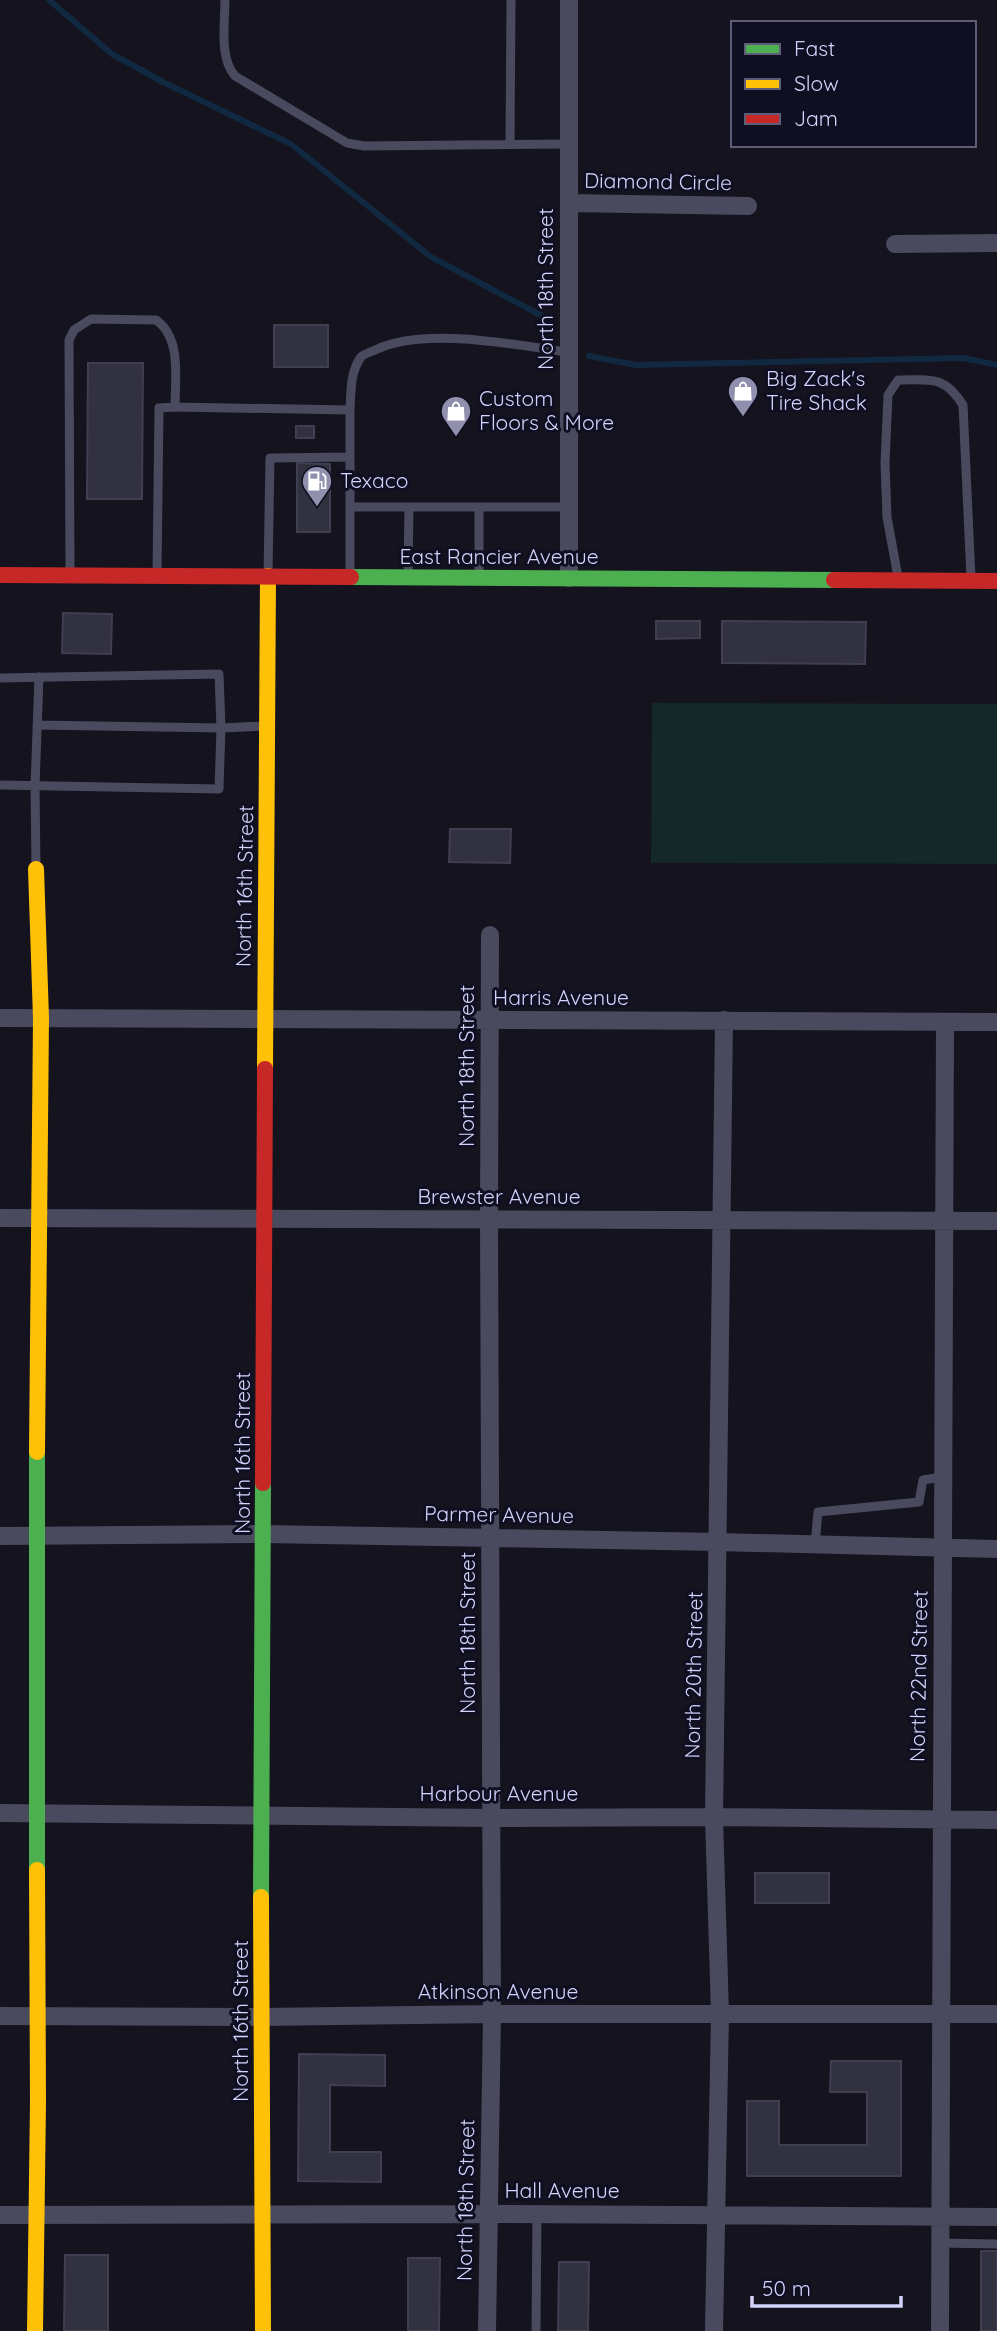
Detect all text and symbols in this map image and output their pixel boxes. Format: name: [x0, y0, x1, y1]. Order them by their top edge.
legend: [731, 21, 976, 147]
text: Fast: [794, 35, 835, 61]
text: Slow: [794, 70, 839, 96]
text: Jam: [794, 105, 838, 131]
street label: Diamond Circle: [584, 167, 732, 195]
street label: North 18th Street: [532, 208, 558, 370]
place label: Big Zack's Tire Shack: [766, 365, 867, 415]
shop icon: Big Zack's Tire Shack: [726, 374, 760, 418]
place label: Custom Floors & More: [479, 385, 614, 435]
shop icon: Custom Floors & More: [439, 394, 473, 438]
fuel station icon: Texaco: [300, 464, 334, 508]
place label: Texaco: [340, 467, 408, 493]
street label: East Rancier Avenue: [399, 543, 599, 569]
street label: North 16th Street: [230, 805, 258, 967]
street label: Harris Avenue: [493, 984, 629, 1010]
street label: North 18th Street: [453, 985, 479, 1147]
street label: Brewster Avenue: [417, 1183, 581, 1209]
street label: North 16th Street: [229, 1372, 255, 1534]
street label: Parmer Avenue: [424, 1500, 574, 1528]
street label: North 18th Street: [454, 1552, 480, 1714]
street label: North 22nd Street: [904, 1590, 933, 1762]
street label: North 20th Street: [679, 1591, 707, 1759]
street label: Harbour Avenue: [420, 1780, 578, 1806]
street label: North 16th Street: [227, 1940, 253, 2102]
street label: Atkinson Avenue: [418, 1978, 578, 2004]
street label: North 18th Street: [451, 2119, 479, 2281]
street label: Hall Avenue: [504, 2177, 620, 2203]
scale bar: [752, 2264, 901, 2308]
text: 50 m: [762, 2275, 811, 2301]

